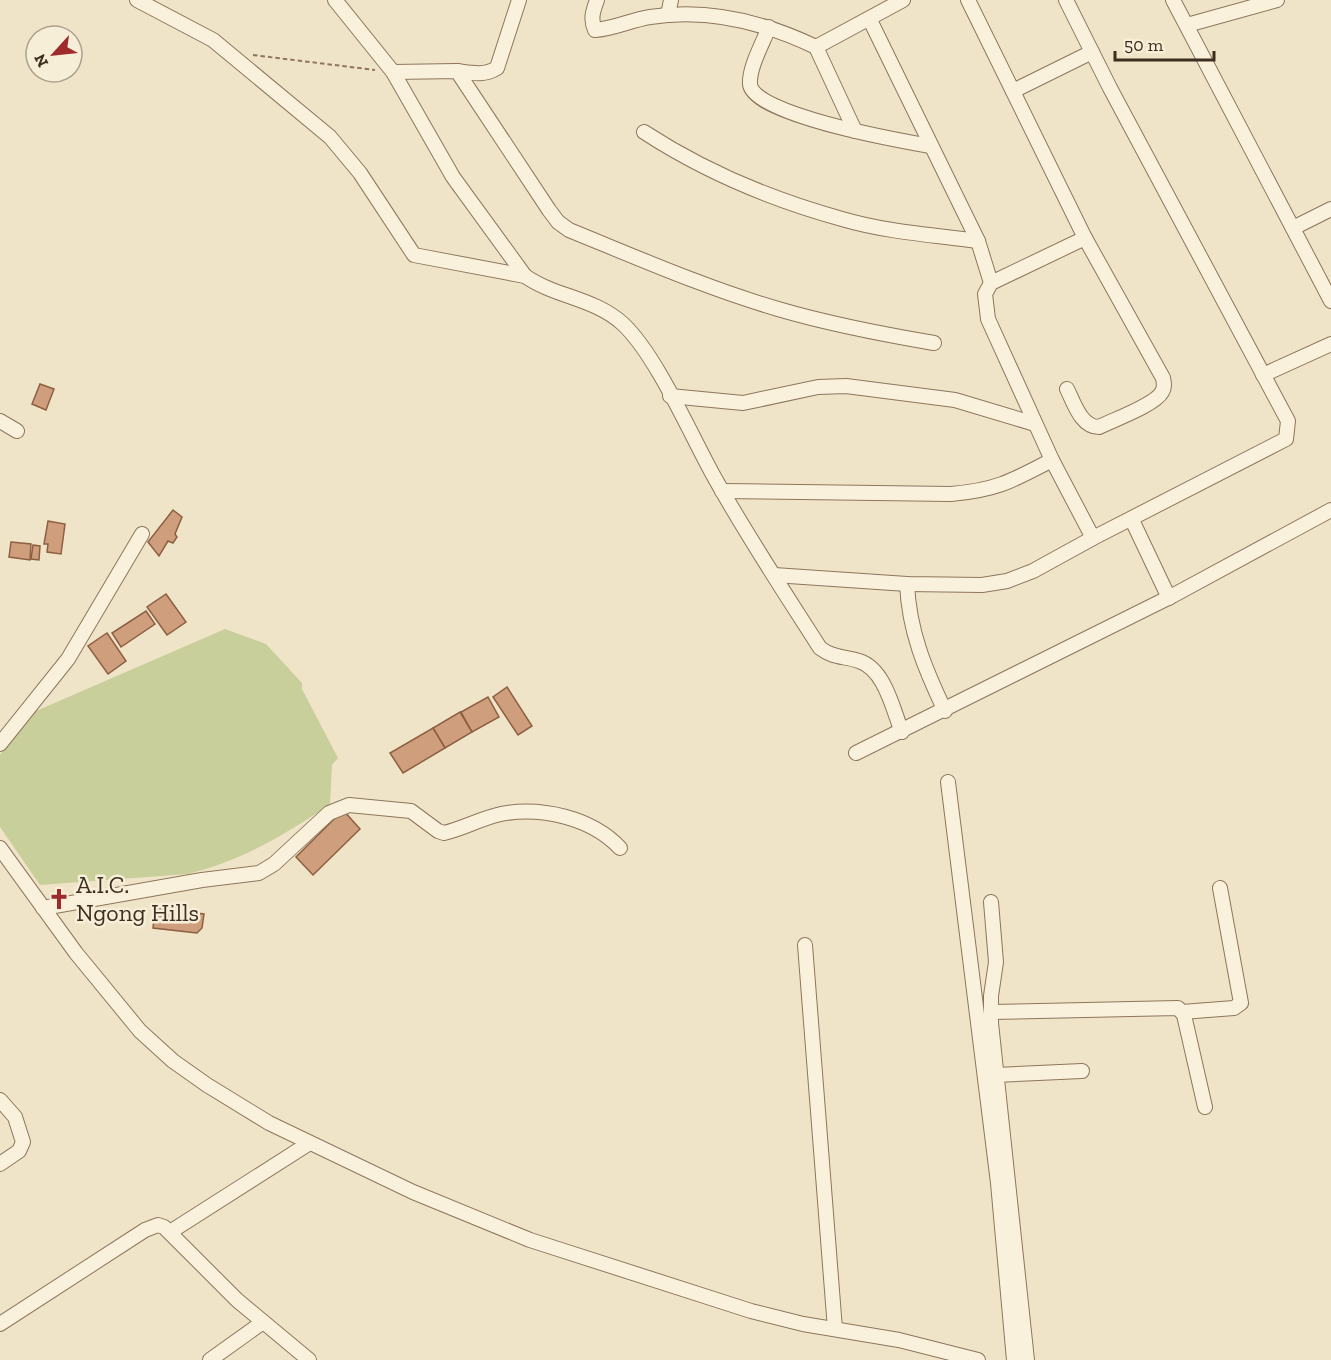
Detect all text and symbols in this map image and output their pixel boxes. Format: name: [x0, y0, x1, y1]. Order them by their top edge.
north arrow: [24, 24, 84, 84]
scale bar: [1115, 24, 1214, 62]
text: 50 m: [1124, 34, 1164, 56]
text: N: [30, 51, 52, 70]
place label: A.I.C. Ngong Hills: [76, 870, 199, 927]
church icon: A.I.C. Ngong Hills: [47, 887, 71, 911]

